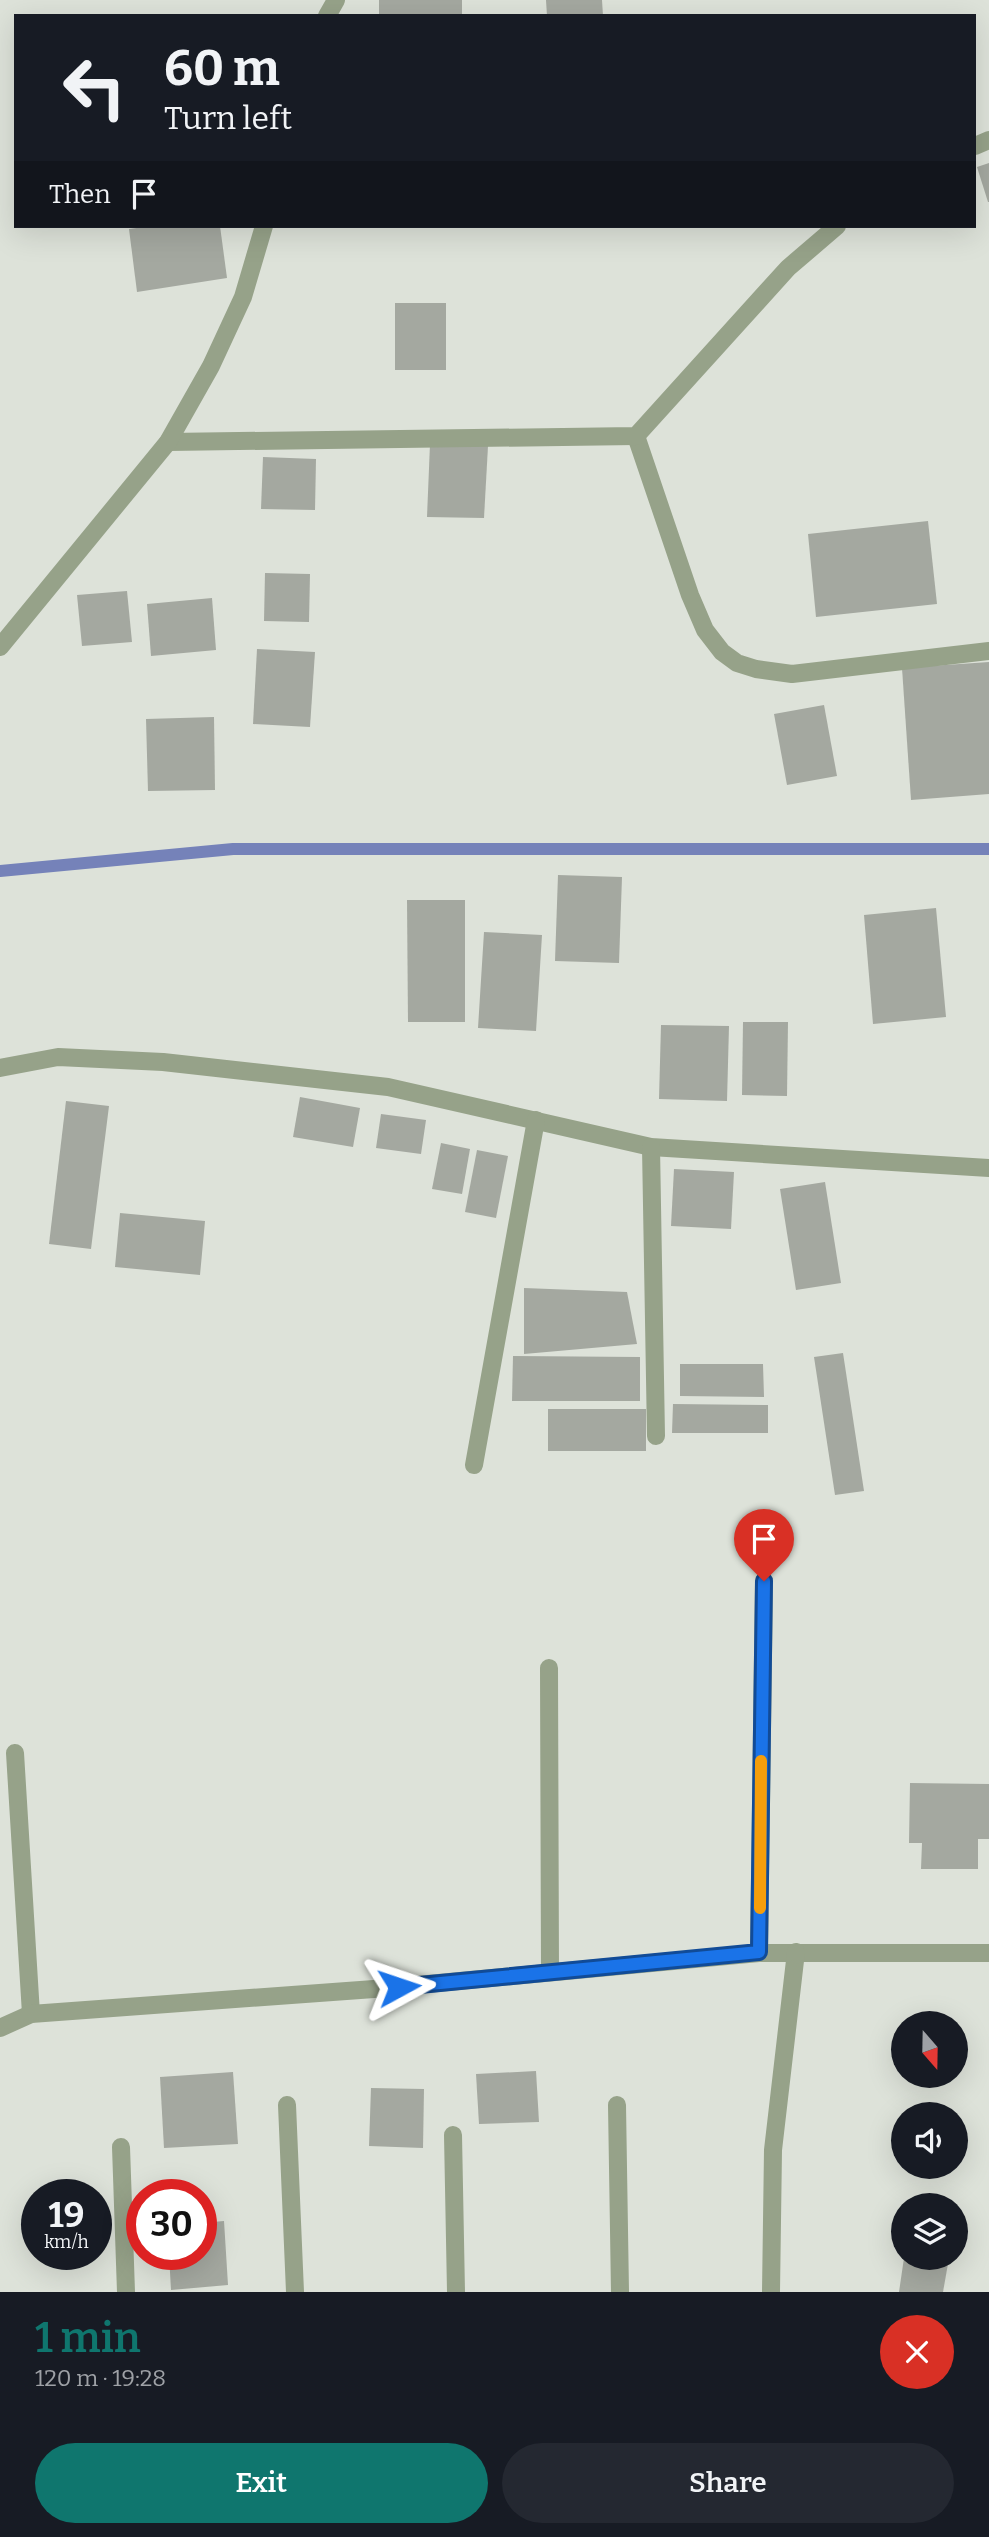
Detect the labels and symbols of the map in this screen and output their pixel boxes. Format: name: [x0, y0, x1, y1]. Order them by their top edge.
pin: [734, 1509, 794, 1581]
position arrow: [362, 1950, 436, 2024]
north arrow: [891, 2011, 968, 2088]
speed limit sign: 30: [126, 2179, 217, 2270]

